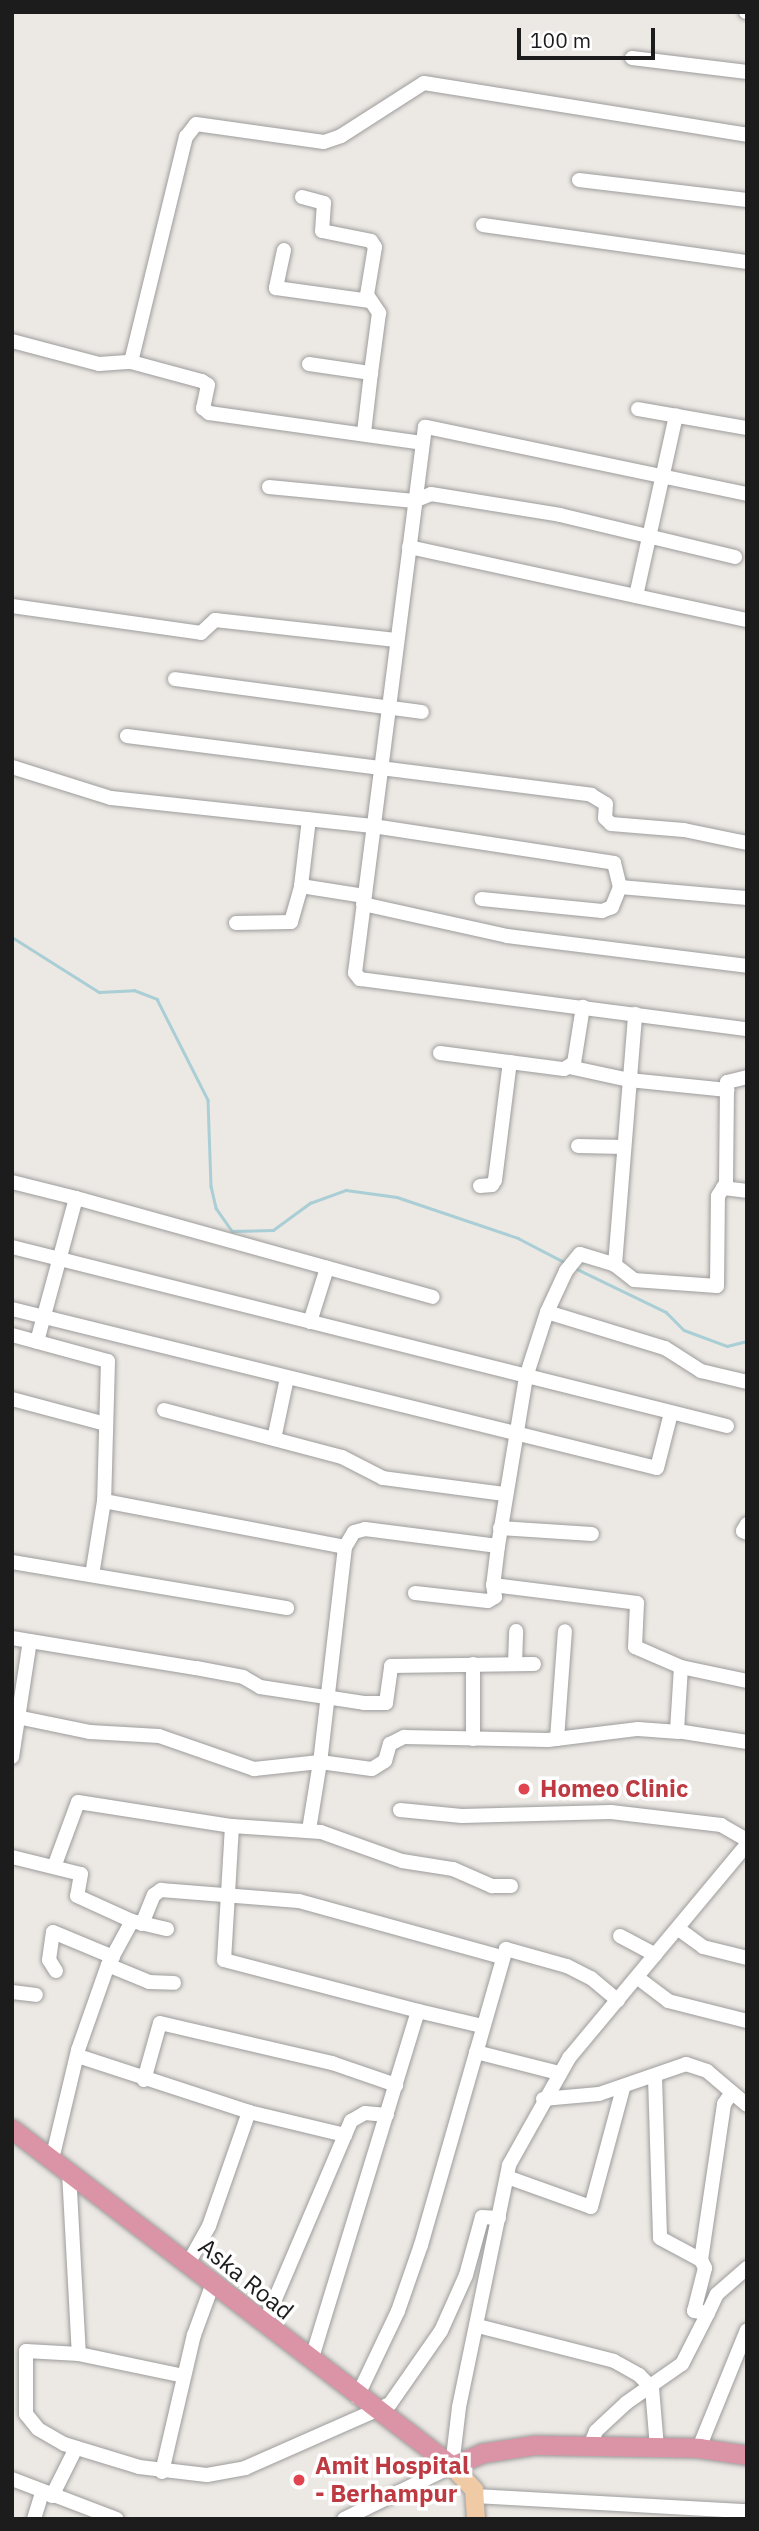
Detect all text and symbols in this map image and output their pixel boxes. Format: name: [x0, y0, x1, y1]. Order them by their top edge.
scale bar: [521, 14, 659, 58]
text: 100 m: [530, 26, 591, 54]
place label: Homeo Clinic: [540, 1775, 688, 1803]
marker: Homeo Clinic: [514, 1779, 534, 1799]
street label: Aska Road: [193, 2232, 299, 2326]
place label: Amit Hospital - Berhampur: [315, 2452, 469, 2508]
marker: Amit Hospital - Berhampur: [289, 2470, 309, 2490]

